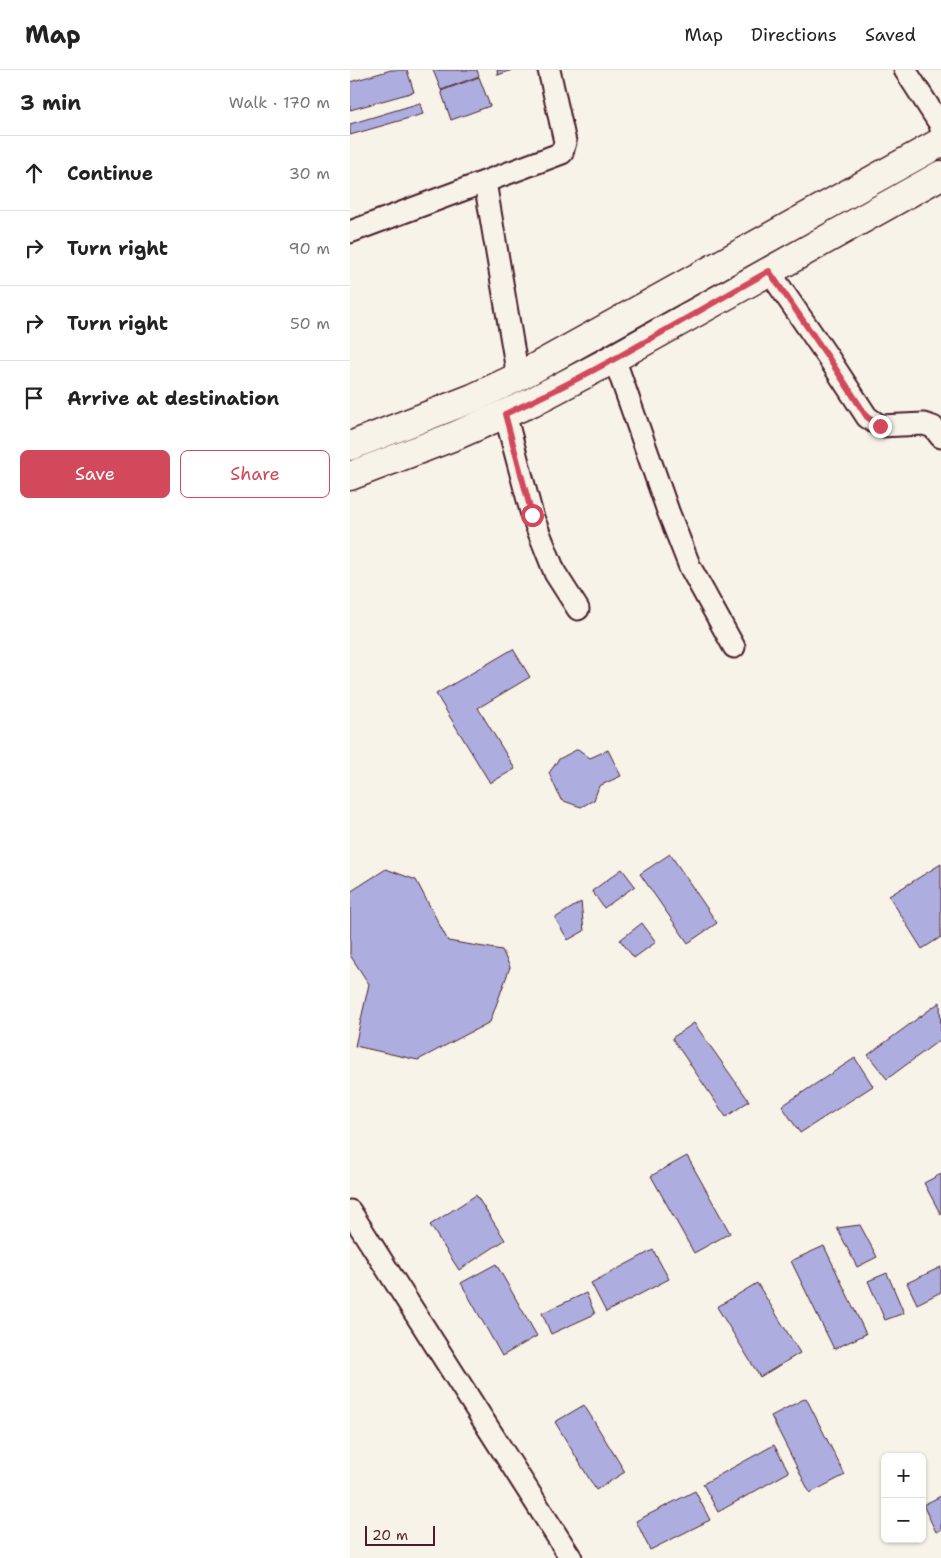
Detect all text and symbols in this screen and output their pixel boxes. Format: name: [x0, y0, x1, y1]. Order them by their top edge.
text: Map: [25, 19, 81, 51]
text: Map: [685, 23, 723, 47]
text: Directions: [751, 23, 837, 47]
text: Saved: [865, 23, 916, 47]
text: 3 min: [20, 89, 81, 117]
text: Walk · 170 m: [229, 92, 330, 113]
icon: ahead: [20, 159, 48, 187]
text: Continue: [67, 161, 153, 186]
text: 30 m: [289, 163, 330, 184]
icon: right: [20, 234, 48, 262]
text: Turn right: [67, 236, 168, 261]
text: 90 m: [289, 238, 330, 259]
icon: right: [20, 309, 48, 337]
text: Turn right: [67, 311, 168, 336]
text: 50 m: [290, 313, 330, 334]
icon: arrive: [20, 384, 48, 412]
text: Arrive at destination: [67, 386, 279, 411]
route end: [869, 415, 892, 438]
button: Save: [20, 450, 170, 498]
button: Share: [180, 450, 330, 498]
route start: [521, 504, 544, 527]
map controls: [881, 1453, 926, 1543]
button: +: [881, 1453, 926, 1498]
button: −: [881, 1498, 926, 1543]
scale bar: [365, 1523, 435, 1546]
text: 20 m: [372, 1526, 408, 1544]

